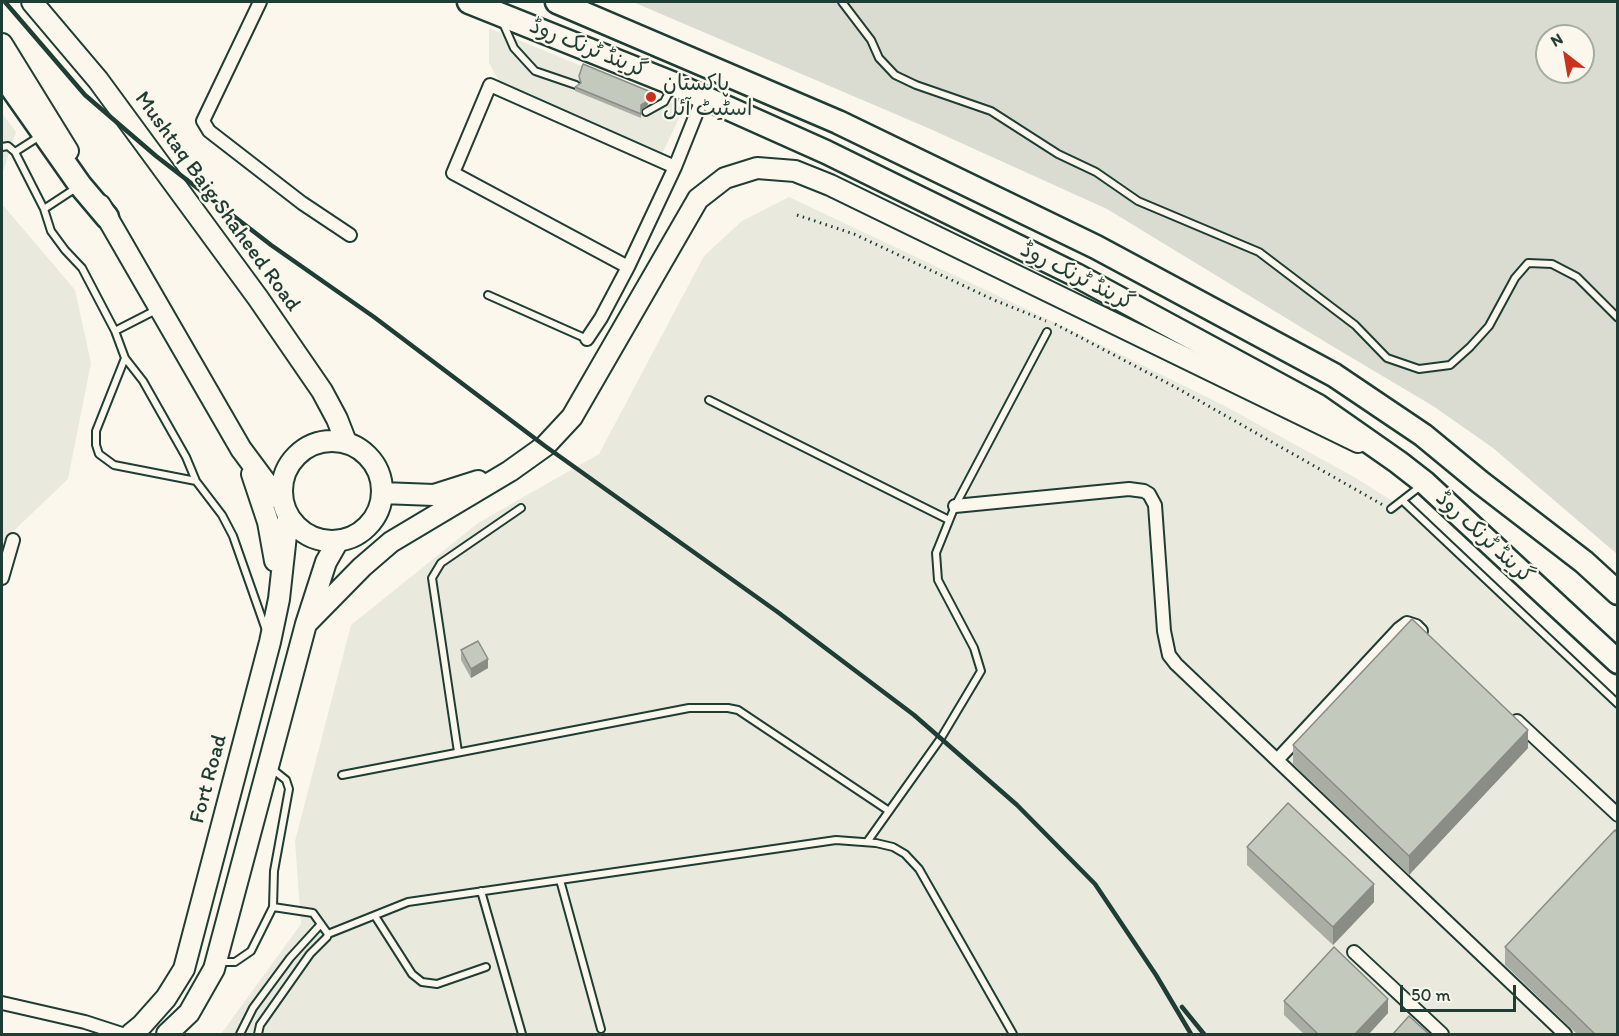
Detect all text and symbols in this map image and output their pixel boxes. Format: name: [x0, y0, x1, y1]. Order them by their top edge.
street label: گرینڈ ٹرنک روڈ: [525, 13, 651, 85]
north arrow: [1535, 24, 1595, 84]
text: N: [1547, 29, 1566, 51]
place label: پاکستان اسٹیٹ آئل: [663, 71, 752, 122]
street label: Mushtaq Baig Shaheed Road: [128, 87, 306, 317]
marker: پاکستان اسٹیٹ آئل: [644, 90, 658, 104]
street label: گرینڈ ٹرنک روڈ: [1016, 237, 1138, 317]
street label: گرینڈ ٹرنک روڈ: [1429, 486, 1539, 590]
street label: Fort Road: [184, 732, 234, 826]
scale bar: [1403, 973, 1518, 1011]
text: 50 m: [1411, 984, 1451, 1006]

